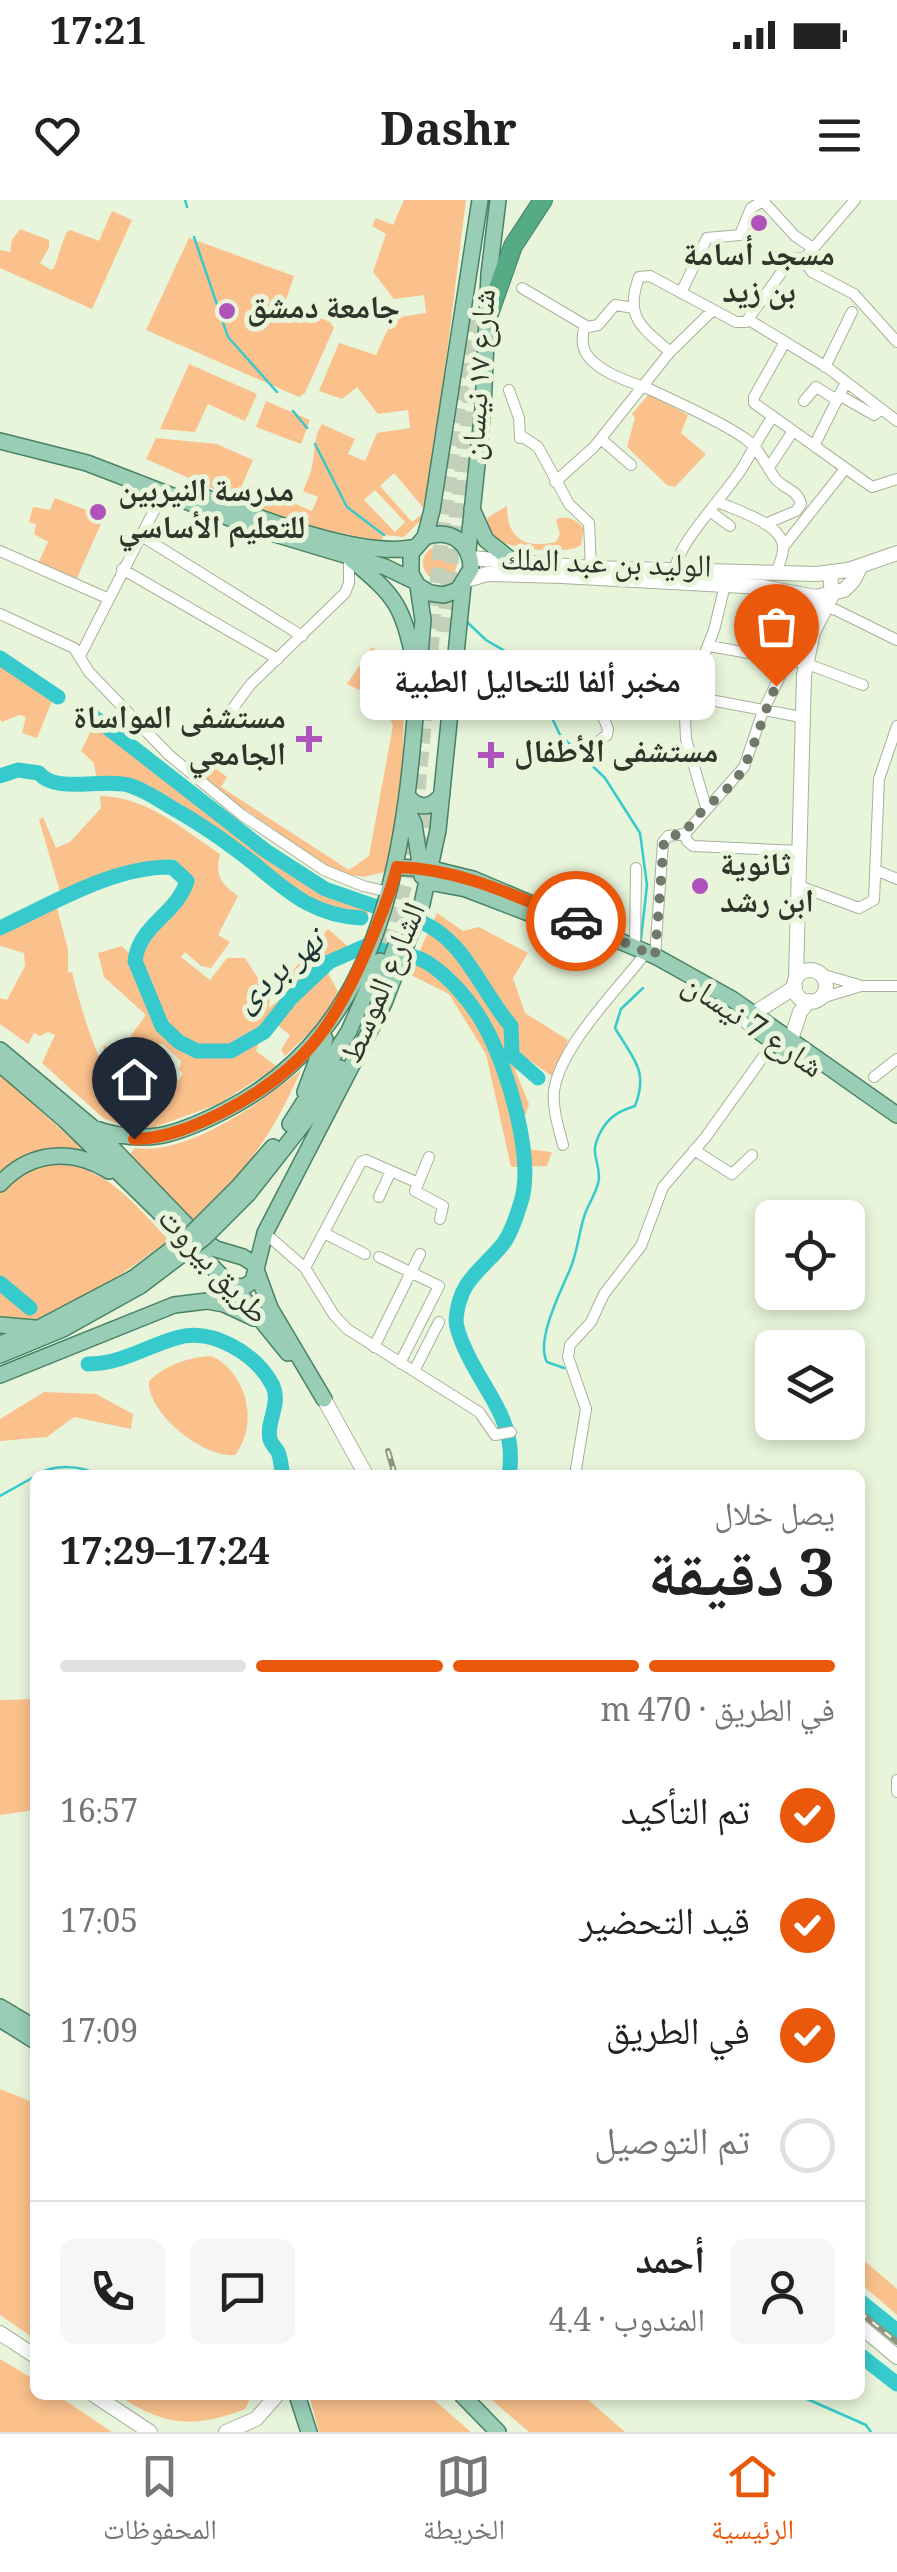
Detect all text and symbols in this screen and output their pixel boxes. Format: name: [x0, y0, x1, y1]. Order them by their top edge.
text: 17:21: [50, 3, 147, 68]
text: Dashr: [380, 97, 517, 174]
icon: heart: [30, 108, 85, 163]
icon: menu: [812, 108, 867, 163]
marker: مسجد أسامة بن زيد: [748, 212, 770, 234]
place label: مسجد أسامة بن زيد: [683, 231, 835, 322]
place label: جامعة دمشق: [247, 284, 400, 338]
street label: شارع ١٧ نيسان: [449, 287, 515, 463]
marker: جامعة دمشق: [216, 300, 238, 322]
place label: مدرسة النيربين للتعليم الأساسي: [118, 467, 306, 558]
marker: مدرسة النيربين للتعليم الأساسي: [87, 501, 109, 523]
street label: الوليد بن عبد الملك: [499, 535, 713, 597]
pin: [734, 584, 819, 687]
icon: bag: [749, 599, 804, 654]
callout: مخبر ألفا للتحاليل الطبية: [361, 651, 716, 721]
text: مخبر ألفا للتحاليل الطبية: [394, 658, 681, 712]
place label: مستشفى المواساة الجامعي: [73, 694, 286, 785]
marker: مستشفى المواساة الجامعي: [296, 726, 322, 752]
place label: مستشفى الأطفال: [514, 728, 718, 782]
marker: مستشفى الأطفال: [478, 742, 504, 768]
place label: ثانوية ابن رشد: [720, 841, 814, 932]
courier: [526, 871, 626, 971]
marker: ثانوية ابن رشد: [689, 875, 711, 897]
icon: car: [549, 894, 604, 949]
street label: الشارع الموسط: [328, 895, 444, 1073]
water label: نهر بردى: [222, 914, 344, 1029]
street label: شارع 7 نيسان: [669, 961, 833, 1095]
pin: [92, 1037, 177, 1140]
icon: home: [107, 1052, 162, 1107]
street label: طريق بيروت: [142, 1196, 280, 1340]
map controls: [755, 1200, 865, 1440]
button: locate: [755, 1200, 865, 1310]
button: layers: [755, 1330, 865, 1440]
text: يصل خلال: [714, 1491, 835, 1545]
text: 17:24–17:29: [60, 1523, 270, 1588]
text: 3 دقيقة: [648, 1527, 835, 1637]
text: في الطريق · 470 m: [600, 1687, 835, 1741]
text: تم التأكيد: [621, 1783, 750, 1848]
text: 16:57: [60, 1788, 138, 1842]
icon: check: [780, 1788, 835, 1843]
text: قيد التحضير: [579, 1893, 750, 1958]
text: 17:05: [60, 1898, 138, 1952]
icon: check: [780, 1898, 835, 1953]
text: في الطريق: [606, 2003, 750, 2068]
text: 17:09: [60, 2008, 138, 2062]
icon: check: [780, 2008, 835, 2063]
text: تم التوصيل: [594, 2113, 750, 2178]
text: أحمد: [635, 2232, 705, 2297]
button: phone: [60, 2239, 165, 2344]
button: chat: [190, 2239, 295, 2344]
button: person: [730, 2239, 835, 2344]
text: المندوب · 4.4: [549, 2297, 705, 2351]
tab: المحفوظات: [103, 2449, 217, 2557]
tab: الخريطة: [423, 2449, 505, 2557]
tab: الرئيسية: [711, 2449, 794, 2557]

